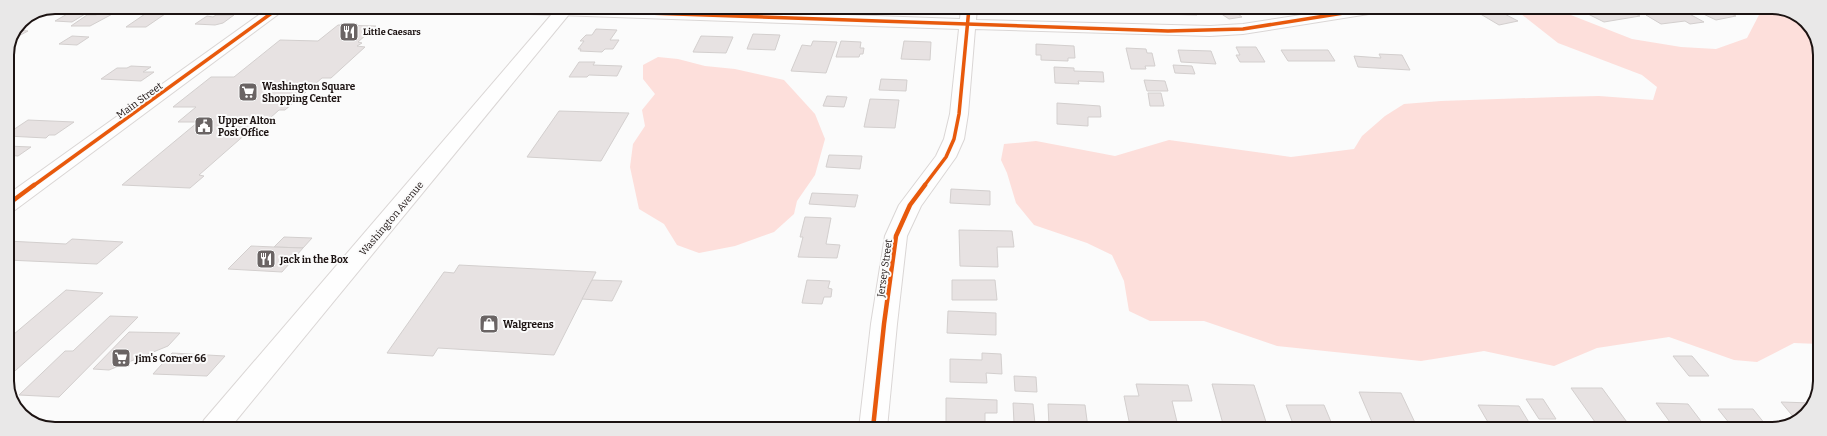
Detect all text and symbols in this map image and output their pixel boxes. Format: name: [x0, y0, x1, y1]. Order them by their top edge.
restaurant icon: Little Caesars: [338, 21, 360, 43]
place label: Little Caesars: [363, 27, 421, 37]
street label: Main Street: [114, 80, 165, 121]
supermarket icon: Washington Square Shopping Center: [237, 81, 259, 103]
place label: Washington Square Shopping Center: [262, 81, 356, 105]
public building icon: Upper Alton Post Office: [193, 115, 215, 137]
place label: Upper Alton Post Office: [218, 115, 276, 139]
street label: Washington Avenue: [357, 179, 426, 258]
street label: Jersey Street: [875, 238, 895, 299]
restaurant icon: Jack in the Box: [255, 248, 277, 270]
place label: Jack in the Box: [279, 254, 348, 266]
shop icon: Walgreens: [478, 313, 500, 335]
place label: Walgreens: [503, 319, 554, 331]
supermarket icon: Jim's Corner 66: [110, 347, 132, 369]
place label: Jim's Corner 66: [134, 353, 206, 365]

